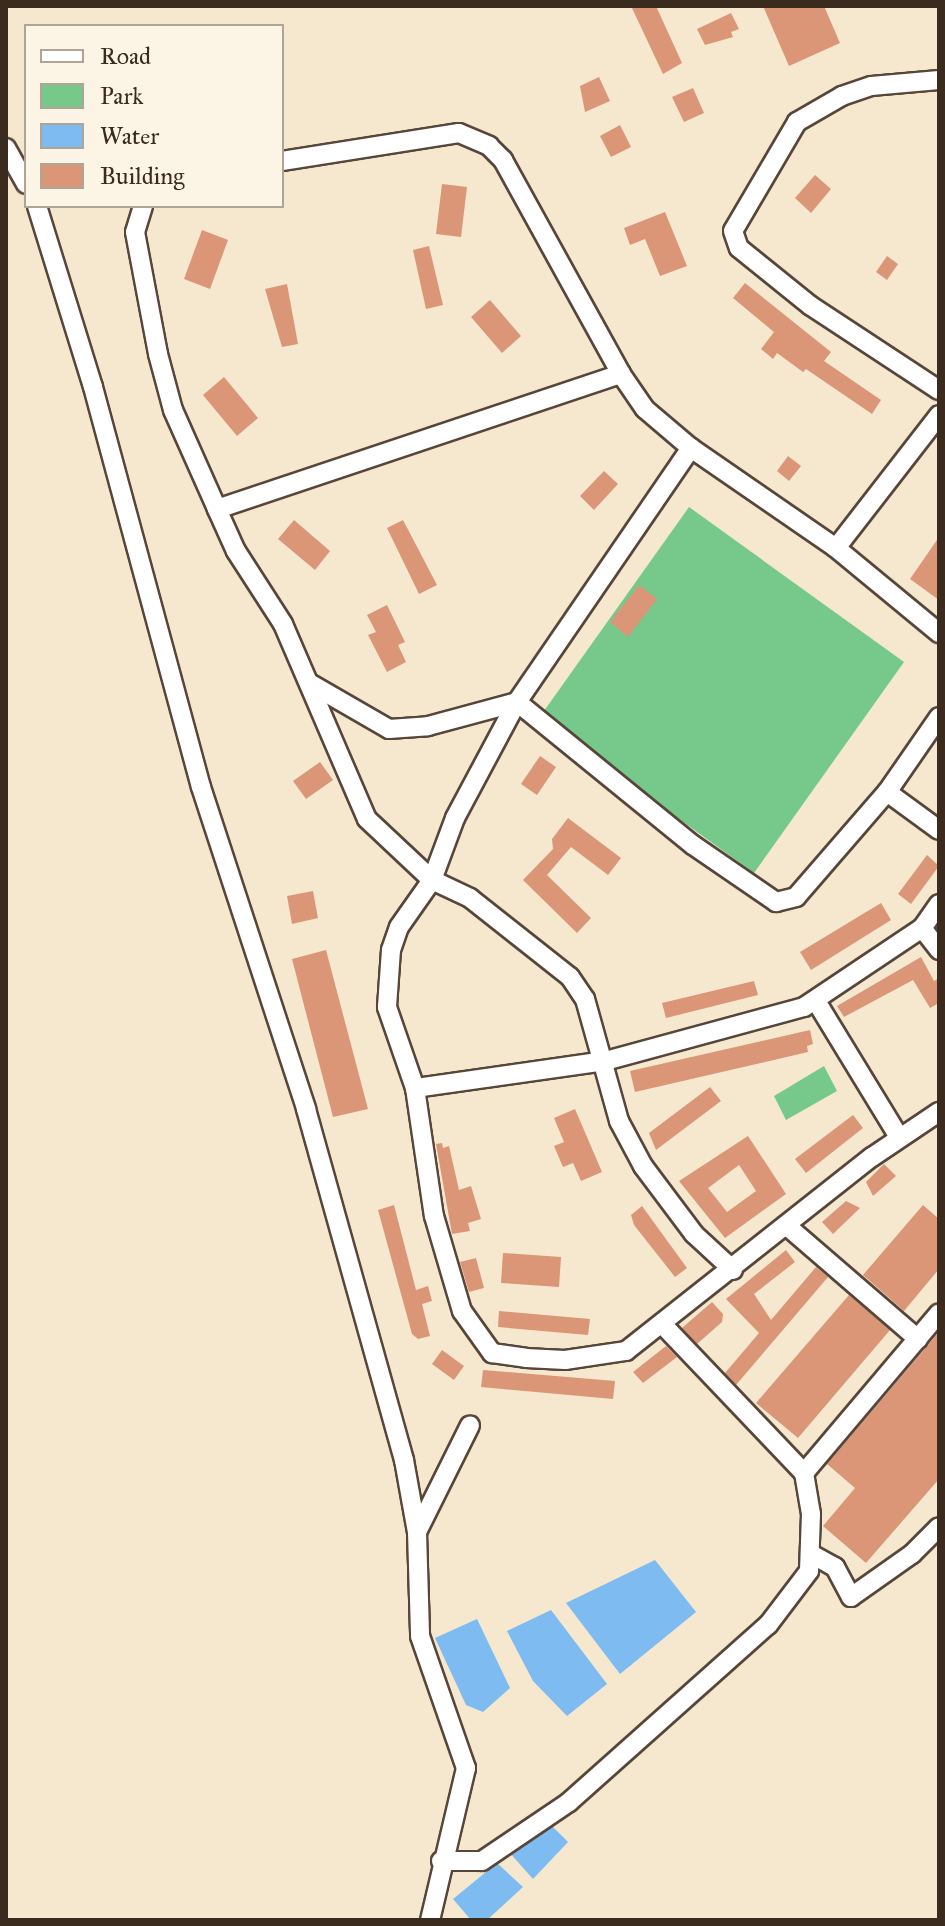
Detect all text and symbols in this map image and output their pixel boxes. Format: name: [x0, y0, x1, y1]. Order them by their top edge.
legend: [24, 24, 284, 208]
text: Road: [100, 41, 151, 71]
text: Park: [100, 81, 143, 111]
text: Water: [100, 121, 159, 151]
text: Building: [100, 161, 185, 191]

